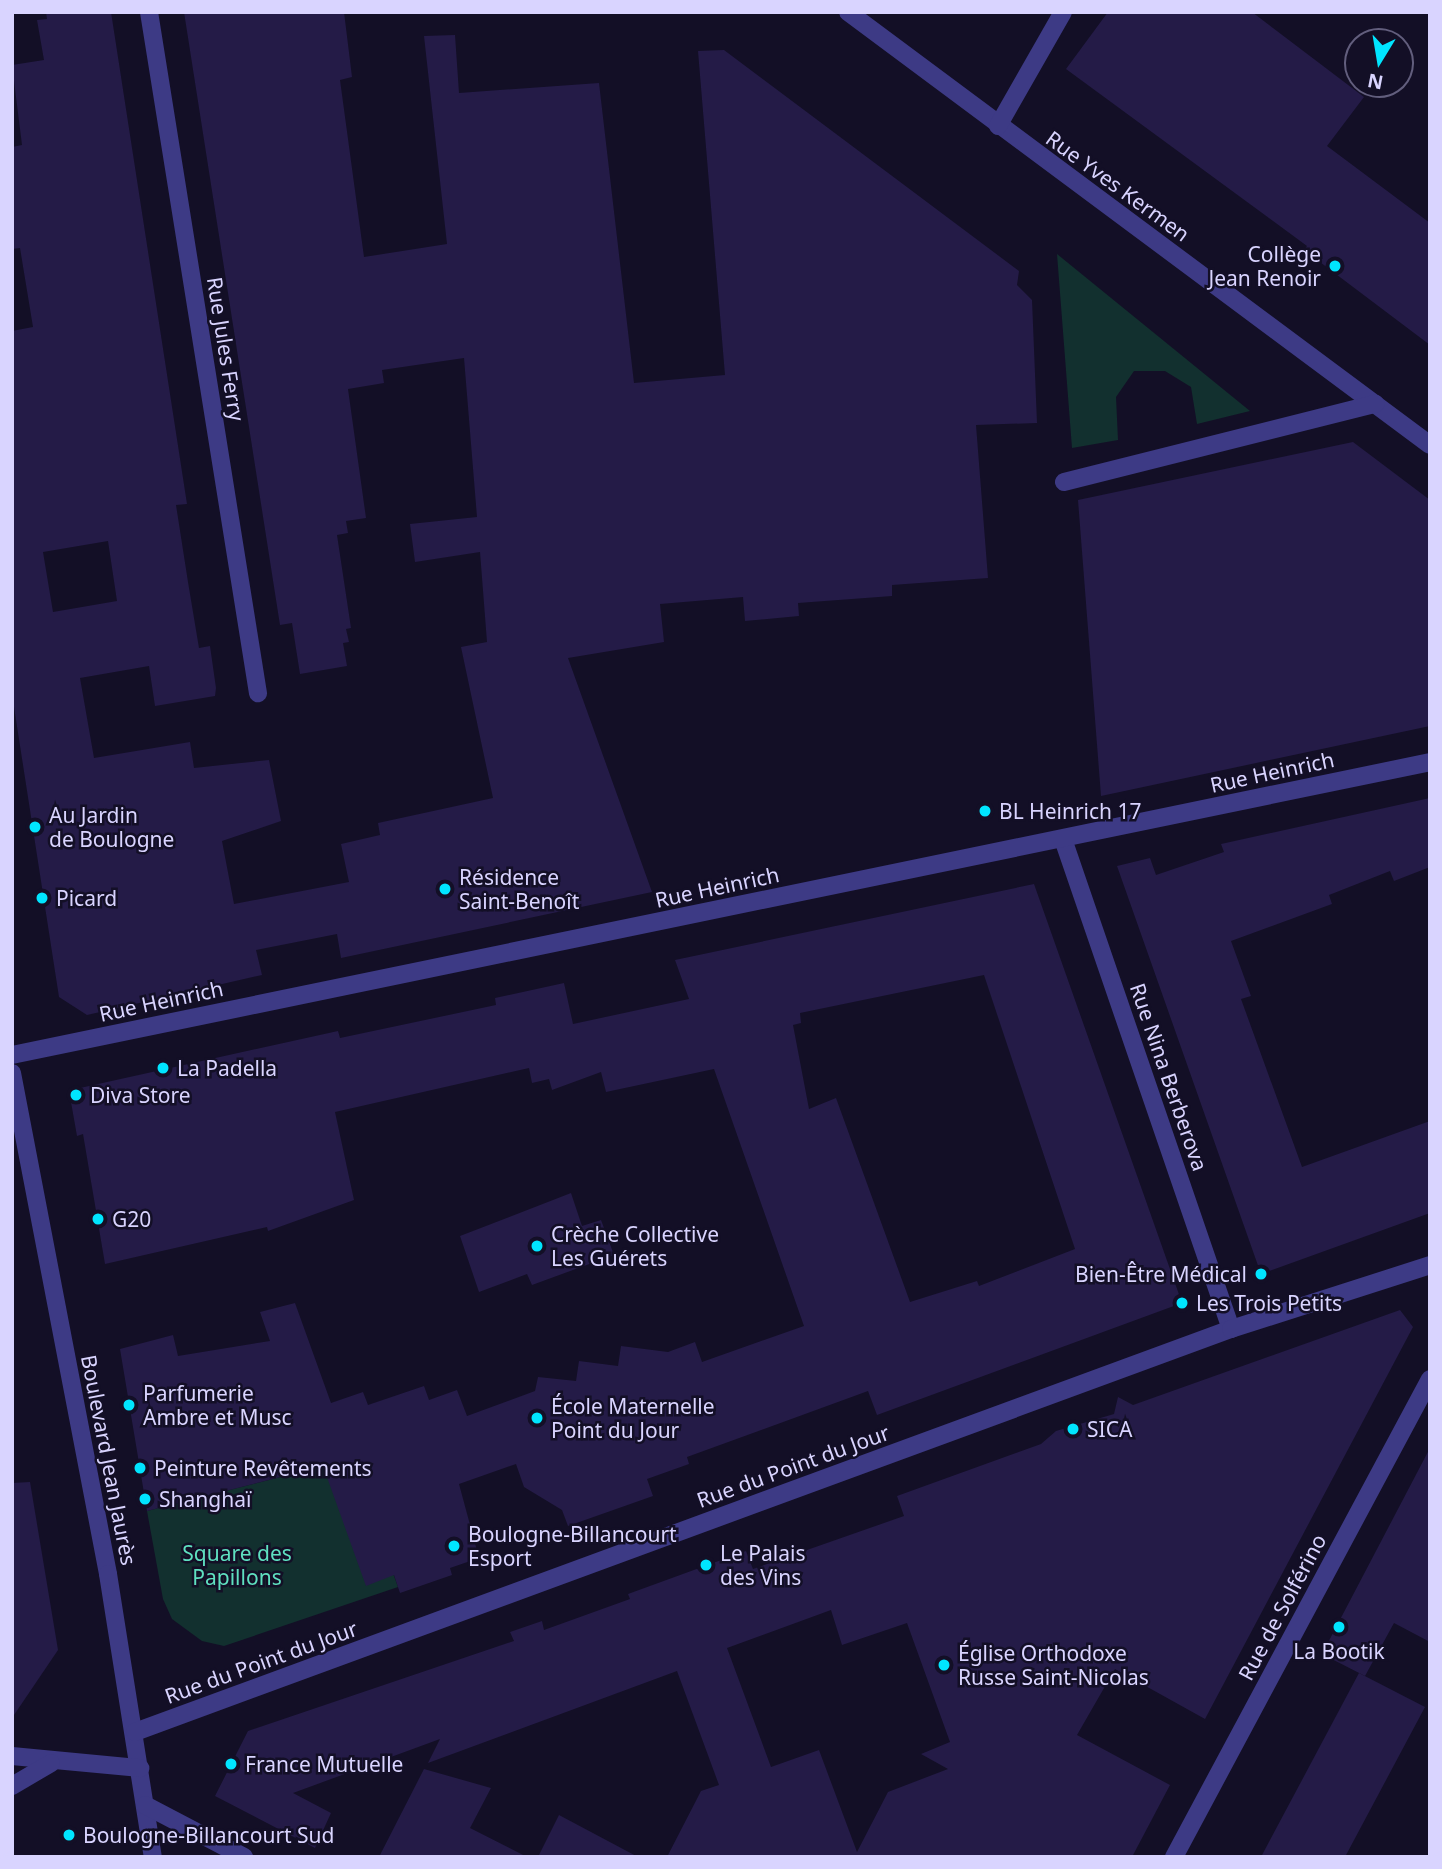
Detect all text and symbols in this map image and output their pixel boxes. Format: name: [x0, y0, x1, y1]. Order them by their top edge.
north arrow: [1344, 28, 1414, 98]
text: N: [1365, 67, 1385, 96]
street label: Rue Yves Kermen: [1041, 125, 1195, 247]
place label: Collège Jean Renoir: [1209, 241, 1321, 291]
marker: Collège Jean Renoir: [1327, 258, 1343, 274]
street label: Rue Jules Ferry: [202, 275, 250, 423]
street label: Rue Heinrich: [1208, 747, 1336, 797]
place label: BL Heinrich 17: [999, 798, 1142, 824]
place label: Au Jardin de Boulogne: [49, 802, 174, 852]
marker: BL Heinrich 17: [977, 803, 993, 819]
marker: Au Jardin de Boulogne: [27, 819, 43, 835]
street label: Rue Heinrich: [653, 862, 781, 912]
place label: Résidence Saint-Benoît: [459, 864, 579, 914]
marker: Résidence Saint-Benoît: [437, 881, 453, 897]
place label: Picard: [56, 885, 117, 911]
marker: Picard: [34, 890, 50, 906]
street label: Rue Heinrich: [97, 976, 225, 1026]
street label: Rue Nina Berberova: [1125, 980, 1213, 1174]
place label: La Padella: [177, 1055, 277, 1081]
marker: La Padella: [155, 1060, 171, 1076]
place label: Diva Store: [90, 1082, 191, 1108]
marker: Diva Store: [68, 1087, 84, 1103]
place label: G20: [112, 1206, 151, 1232]
marker: G20: [90, 1211, 106, 1227]
place label: Crèche Collective Les Guérets: [551, 1221, 719, 1271]
marker: Crèche Collective Les Guérets: [529, 1238, 545, 1254]
place label: Bien-Être Médical: [1075, 1261, 1247, 1287]
marker: Bien-Être Médical: [1253, 1266, 1269, 1282]
place label: Les Trois Petits: [1196, 1290, 1342, 1316]
marker: Les Trois Petits: [1174, 1295, 1190, 1311]
street label: Boulevard Jean Jaurès: [76, 1353, 142, 1567]
place label: Parfumerie Ambre et Musc: [143, 1380, 292, 1430]
place label: École Maternelle Point du Jour: [551, 1393, 715, 1443]
marker: Parfumerie Ambre et Musc: [121, 1397, 137, 1413]
marker: École Maternelle Point du Jour: [529, 1410, 545, 1426]
place label: SICA: [1087, 1416, 1132, 1442]
street label: Rue du Point du Jour: [693, 1419, 893, 1513]
marker: SICA: [1065, 1421, 1081, 1437]
place label: Peinture Revêtements: [154, 1455, 372, 1481]
marker: Peinture Revêtements: [132, 1460, 148, 1476]
place label: Shanghaï: [159, 1486, 251, 1512]
marker: Shanghaï: [137, 1491, 153, 1507]
place label: Boulogne-Billancourt Esport: [468, 1521, 677, 1571]
street label: Rue de Solférino: [1233, 1530, 1331, 1684]
marker: Boulogne-Billancourt Esport: [446, 1538, 462, 1554]
park label: Square des Papillons: [182, 1540, 292, 1590]
place label: Le Palais des Vins: [720, 1540, 805, 1590]
marker: Le Palais des Vins: [698, 1557, 714, 1573]
street label: Rue du Point du Jour: [161, 1615, 361, 1709]
marker: La Bootik: [1331, 1619, 1347, 1635]
place label: La Bootik: [1293, 1638, 1385, 1664]
place label: Église Orthodoxe Russe Saint-Nicolas: [958, 1640, 1149, 1690]
marker: Église Orthodoxe Russe Saint-Nicolas: [936, 1657, 952, 1673]
place label: France Mutuelle: [245, 1751, 403, 1777]
marker: France Mutuelle: [223, 1756, 239, 1772]
place label: Boulogne-Billancourt Sud: [83, 1822, 335, 1848]
marker: Boulogne-Billancourt Sud: [61, 1827, 77, 1843]

